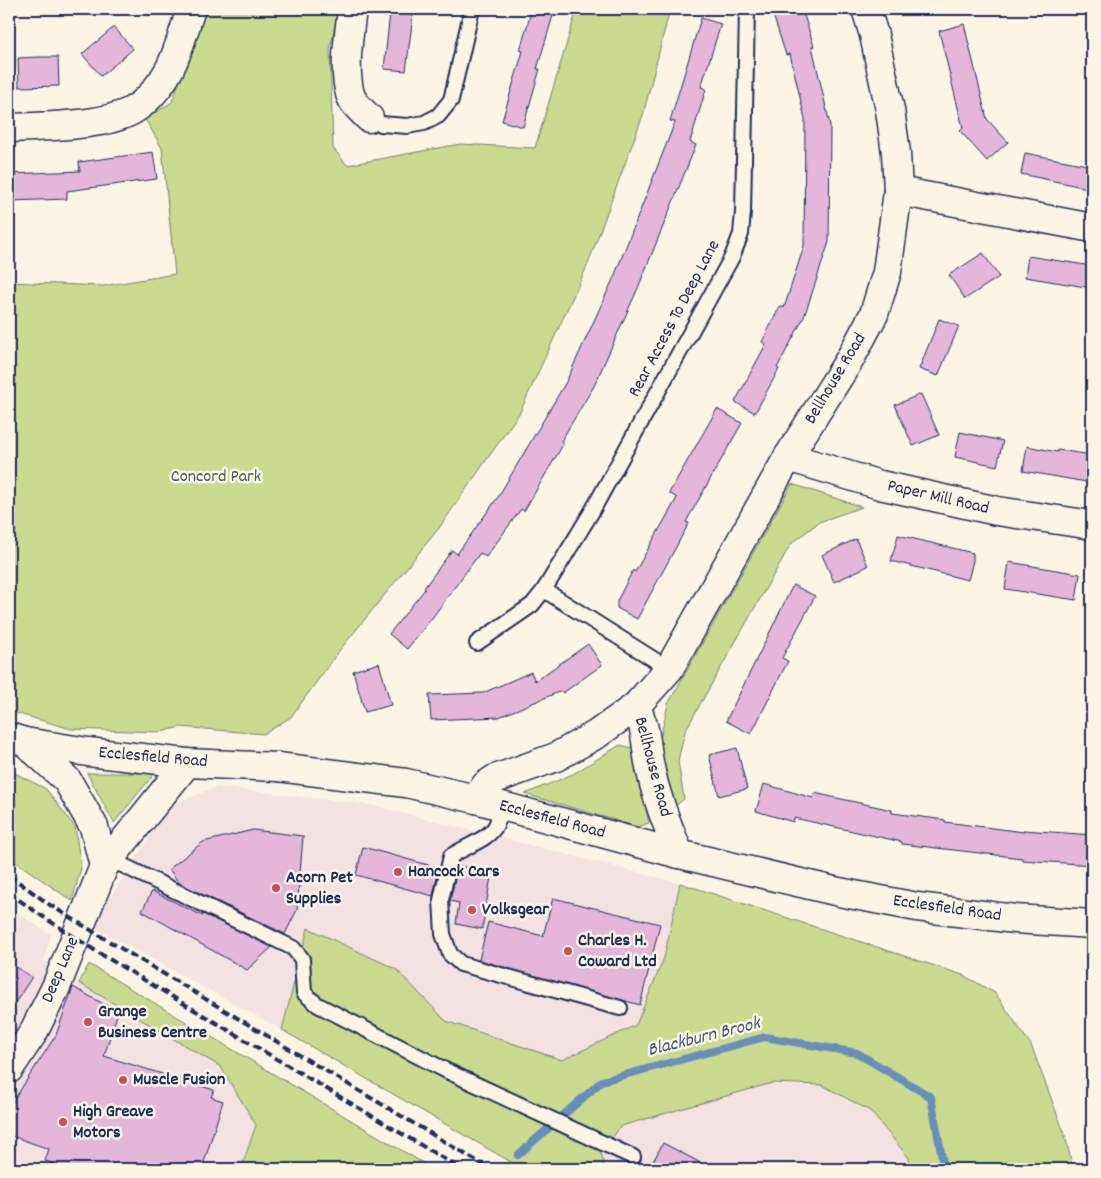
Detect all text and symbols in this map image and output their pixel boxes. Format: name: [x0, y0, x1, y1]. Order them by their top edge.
street label: Rear Access To Deep Lane: [623, 236, 727, 402]
street label: Bellhouse Road: [799, 329, 873, 429]
park label: Concord Park: [171, 465, 261, 490]
street label: Paper Mill Road: [885, 474, 991, 522]
street label: Bellhouse Road: [627, 714, 677, 820]
street label: Ecclesfield Road: [98, 741, 208, 775]
street label: Ecclesfield Road: [496, 794, 608, 846]
place label: Hancock Cars: [408, 860, 500, 885]
place label: Acorn Pet Supplies: [286, 866, 353, 912]
marker: Hancock Cars: [392, 866, 404, 878]
marker: Acorn Pet Supplies: [270, 882, 282, 894]
street label: Ecclesfield Road: [891, 889, 1003, 929]
place label: Volksgear: [482, 898, 549, 923]
marker: Volksgear: [466, 904, 478, 916]
place label: Charles H. Coward Ltd: [578, 929, 657, 975]
street label: Deep Lane: [36, 933, 86, 1007]
marker: Charles H. Coward Ltd: [562, 945, 574, 957]
place label: Grange Business Centre: [98, 1000, 207, 1046]
water label: Blackburn Brook: [645, 1010, 765, 1065]
marker: Grange Business Centre: [82, 1016, 94, 1028]
place label: Muscle Fusion: [133, 1068, 225, 1093]
marker: Muscle Fusion: [117, 1074, 129, 1086]
place label: High Greave Motors: [73, 1100, 153, 1146]
marker: High Greave Motors: [57, 1116, 69, 1128]

